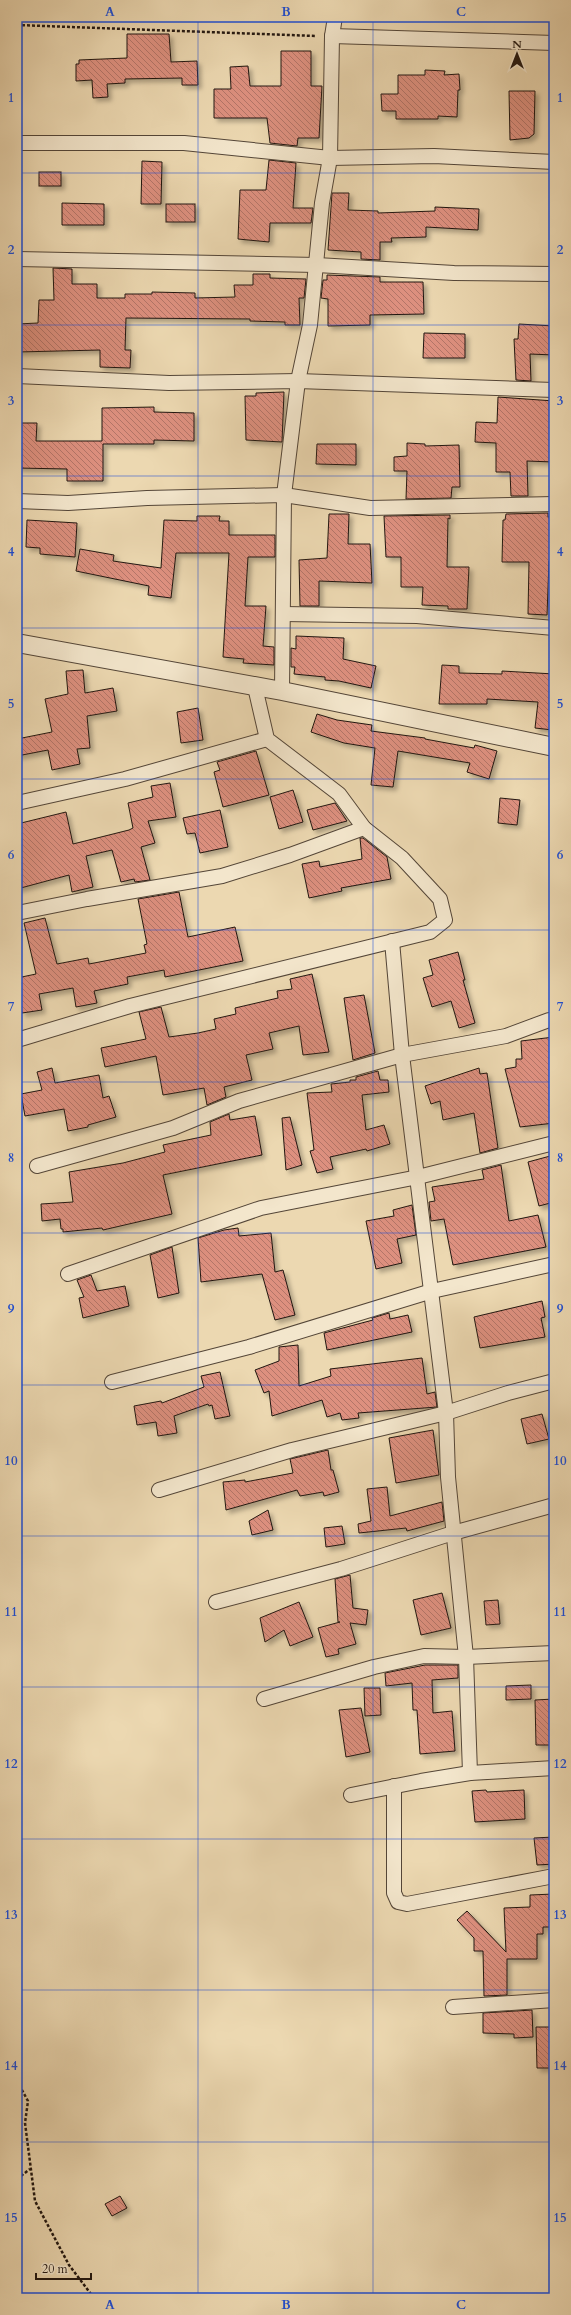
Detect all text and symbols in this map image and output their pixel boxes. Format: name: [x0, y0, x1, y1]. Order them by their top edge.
text: A: [105, 3, 115, 21]
text: B: [281, 3, 291, 21]
text: C: [456, 3, 466, 21]
north arrow: [497, 34, 537, 74]
text: N: [512, 37, 522, 52]
text: 1: [8, 89, 14, 107]
text: 1: [557, 89, 563, 107]
text: 2: [8, 241, 15, 259]
text: 2: [557, 241, 564, 259]
text: 3: [8, 392, 15, 410]
text: 3: [557, 392, 564, 410]
text: 4: [8, 543, 15, 561]
text: 4: [557, 543, 564, 561]
text: 5: [8, 695, 14, 713]
text: 5: [557, 695, 563, 713]
text: 6: [8, 846, 15, 864]
text: 6: [557, 846, 564, 864]
text: 7: [8, 998, 15, 1016]
text: 7: [557, 998, 564, 1016]
text: 8: [8, 1149, 14, 1167]
text: 8: [557, 1149, 563, 1167]
text: 9: [8, 1300, 15, 1318]
text: 9: [557, 1300, 564, 1318]
text: 10: [4, 1452, 18, 1470]
text: 10: [553, 1452, 567, 1470]
text: 11: [4, 1603, 18, 1621]
text: 11: [553, 1603, 567, 1621]
text: 12: [4, 1755, 18, 1773]
text: 12: [553, 1755, 567, 1773]
text: 13: [4, 1906, 18, 1924]
text: 13: [553, 1906, 567, 1924]
text: 14: [4, 2057, 18, 2075]
text: 14: [553, 2057, 567, 2075]
text: 15: [4, 2209, 18, 2227]
text: 15: [553, 2209, 567, 2227]
scale bar: [36, 2255, 91, 2281]
text: 20 m: [42, 2261, 69, 2277]
text: A: [105, 2296, 115, 2314]
text: B: [281, 2296, 291, 2314]
text: C: [456, 2296, 466, 2314]

